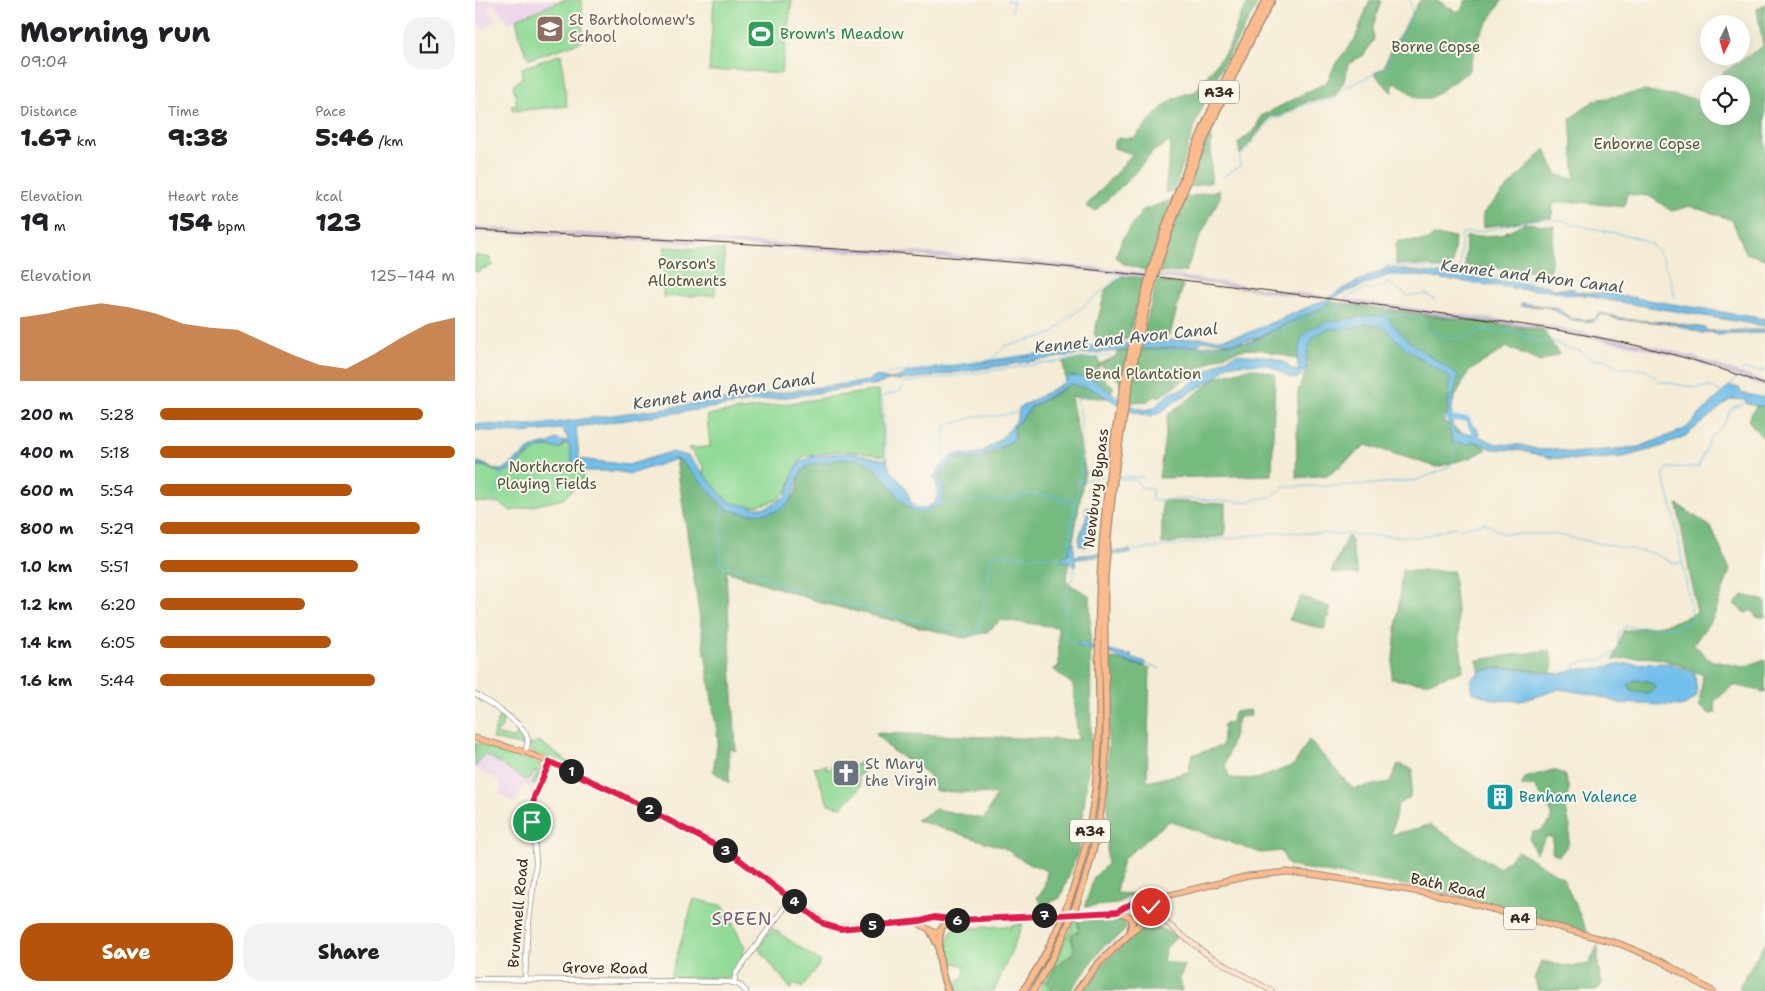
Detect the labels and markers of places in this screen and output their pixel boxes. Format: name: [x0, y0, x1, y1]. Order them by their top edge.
place label: St Bartholomew's School: [569, 10, 695, 47]
school or university icon: St Bartholomew's School: [535, 14, 565, 44]
sports icon: Brown's Meadow: [746, 19, 776, 49]
place label: Brown's Meadow: [780, 24, 904, 44]
place label: St Mary the Virgin: [865, 754, 937, 791]
pin: 1: [559, 758, 583, 784]
church icon: St Mary the Virgin: [831, 758, 861, 788]
building icon: Benham Valence: [1485, 782, 1515, 812]
place label: Benham Valence: [1519, 787, 1638, 807]
pin: 2: [637, 796, 661, 822]
pin: [511, 801, 553, 843]
pin: 3: [713, 838, 737, 862]
pin: [1130, 886, 1172, 928]
pin: 4: [781, 888, 807, 914]
pin: 7: [1031, 902, 1057, 928]
pin: 6: [945, 908, 969, 932]
pin: 5: [859, 912, 885, 938]

